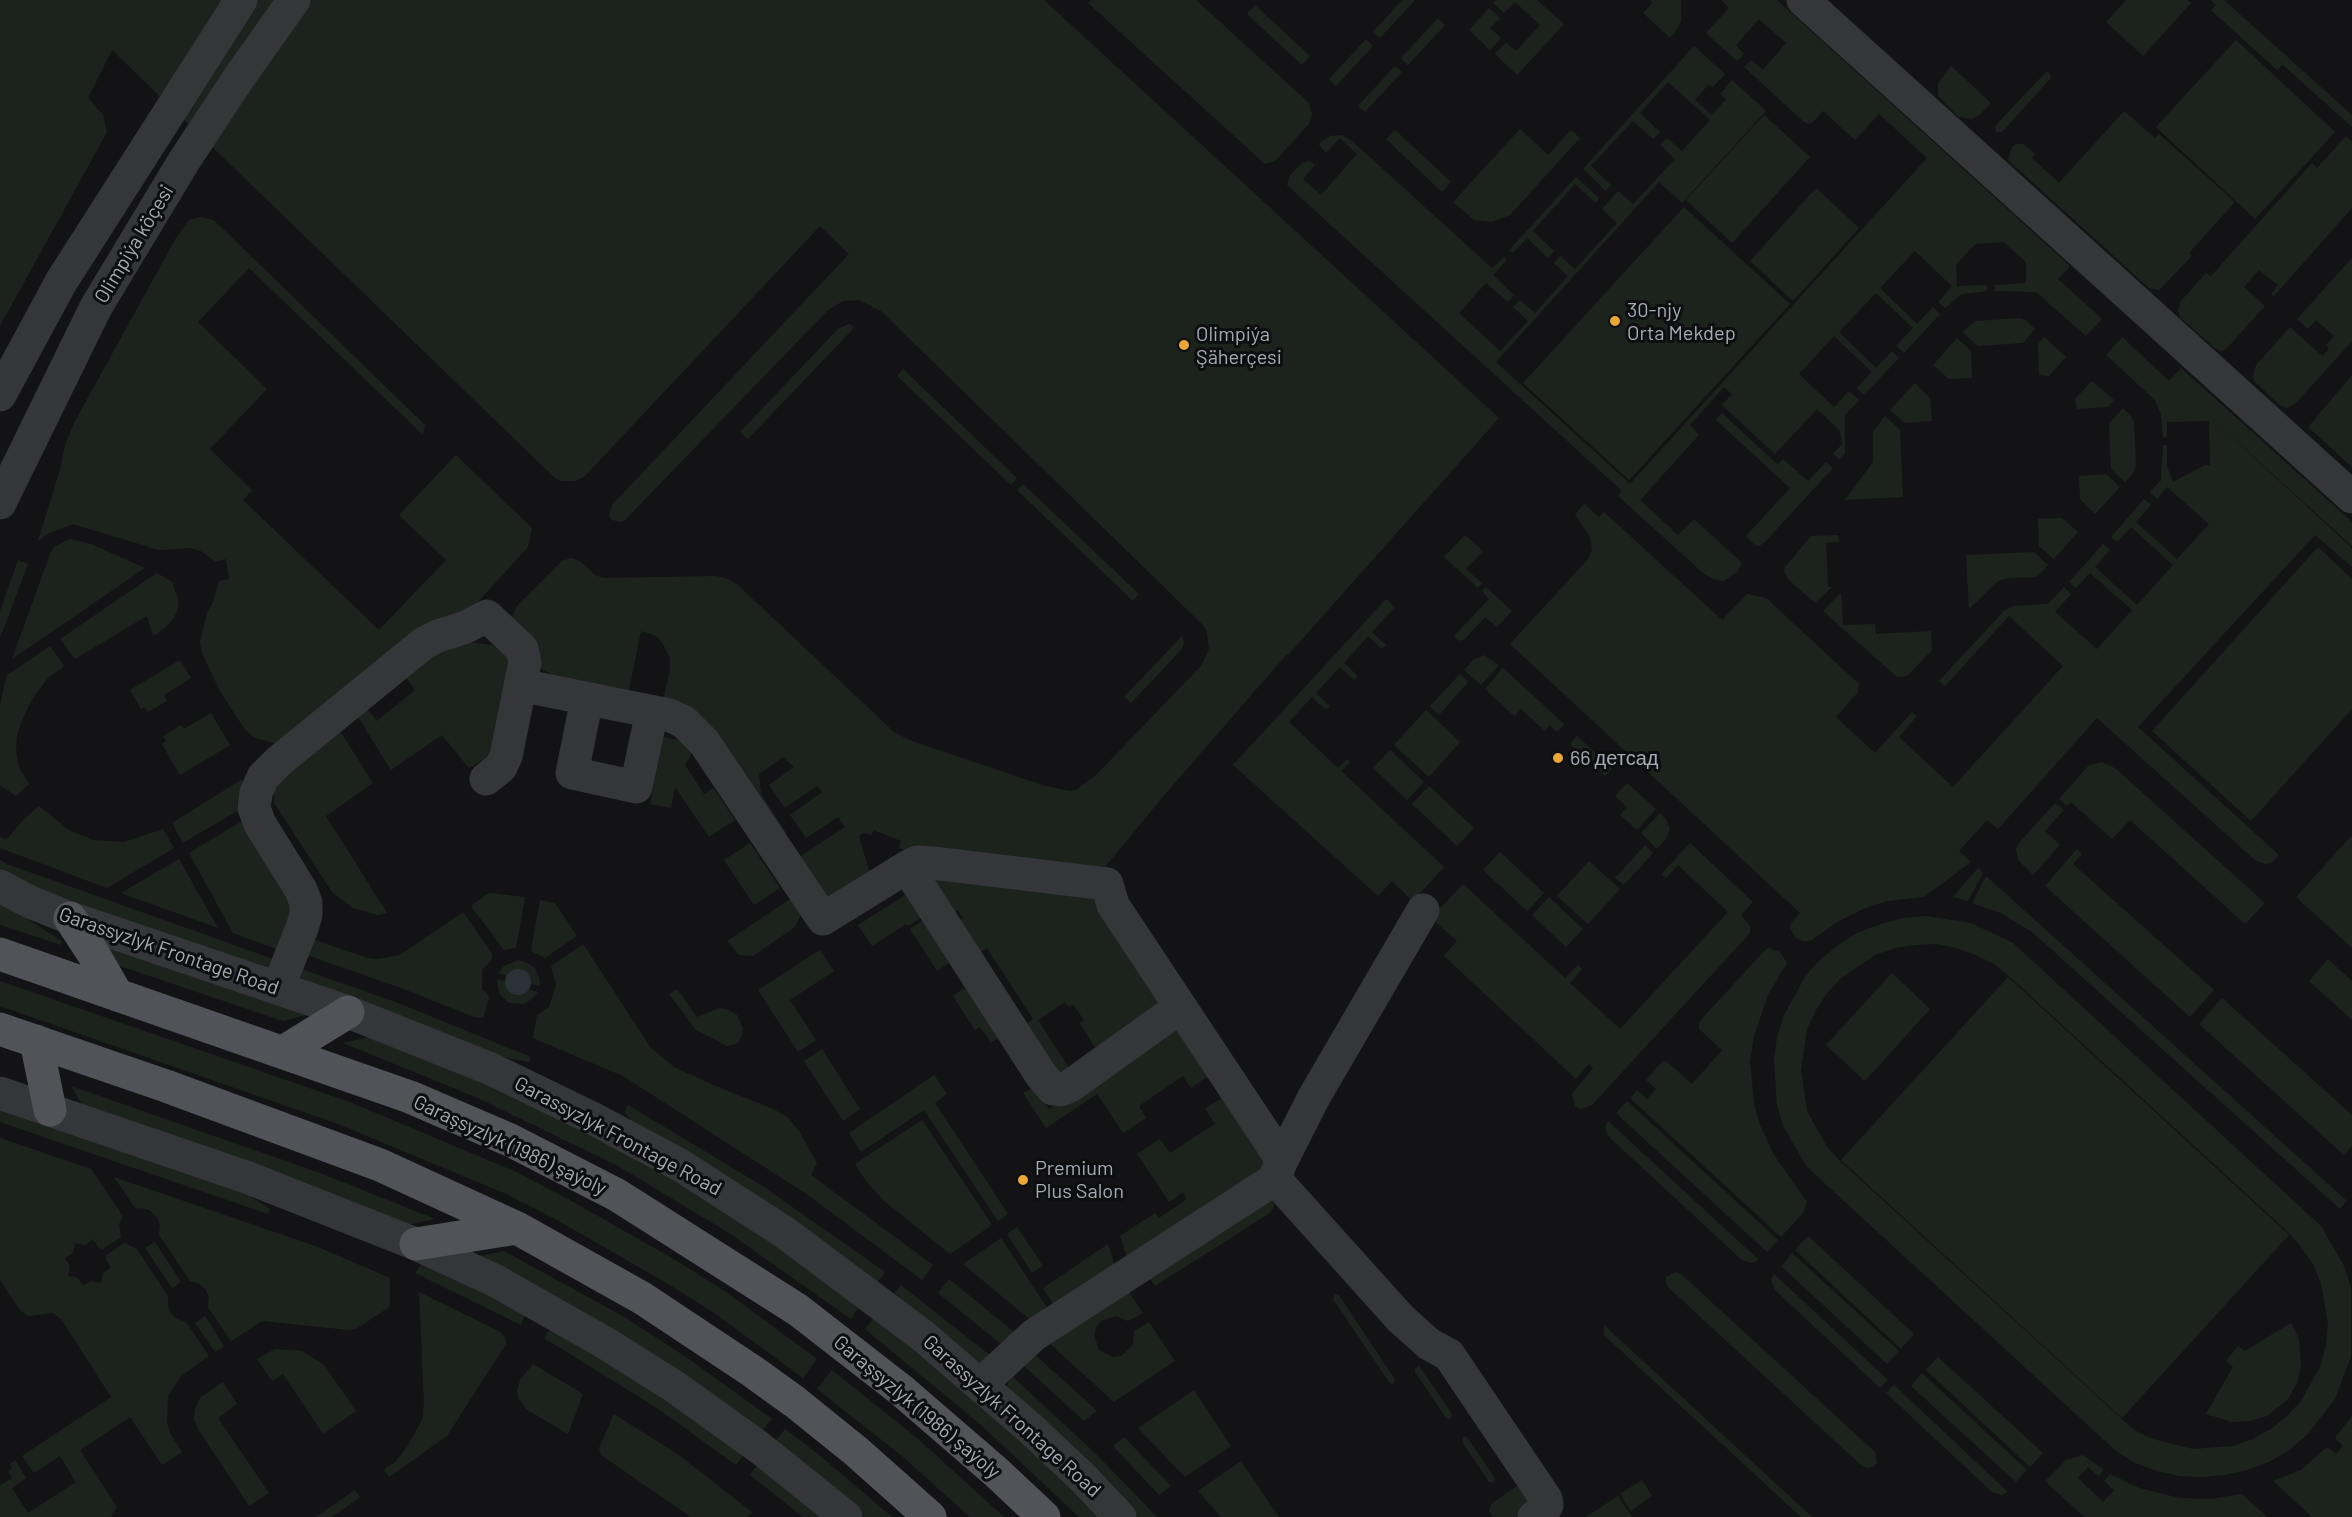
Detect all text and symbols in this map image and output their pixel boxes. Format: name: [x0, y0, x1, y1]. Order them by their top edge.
street label: Olimpiýa köçesi: [89, 180, 179, 308]
place label: 30-njy Orta Mekdep: [1627, 298, 1736, 345]
marker: 30-njy Orta Mekdep: [1608, 314, 1622, 328]
place label: Olimpiýa Şäherçesi: [1196, 322, 1282, 369]
marker: Olimpiýa Şäherçesi: [1177, 338, 1191, 352]
place label: 66 детсад: [1570, 746, 1658, 770]
marker: 66 детсад: [1551, 751, 1565, 765]
street label: Garassyzlyk Frontage Road: [56, 902, 282, 1000]
street label: Garassyzlyk Frontage Road: [510, 1071, 726, 1201]
street label: Garaşsyzlyk (1986) şaýoly: [410, 1090, 610, 1200]
place label: Premium Plus Salon: [1035, 1156, 1124, 1203]
marker: Premium Plus Salon: [1016, 1173, 1030, 1187]
street label: Garaşsyzlyk (1986) şaýoly: [829, 1330, 1005, 1484]
street label: Garassyzlyk Frontage Road: [918, 1330, 1106, 1502]

